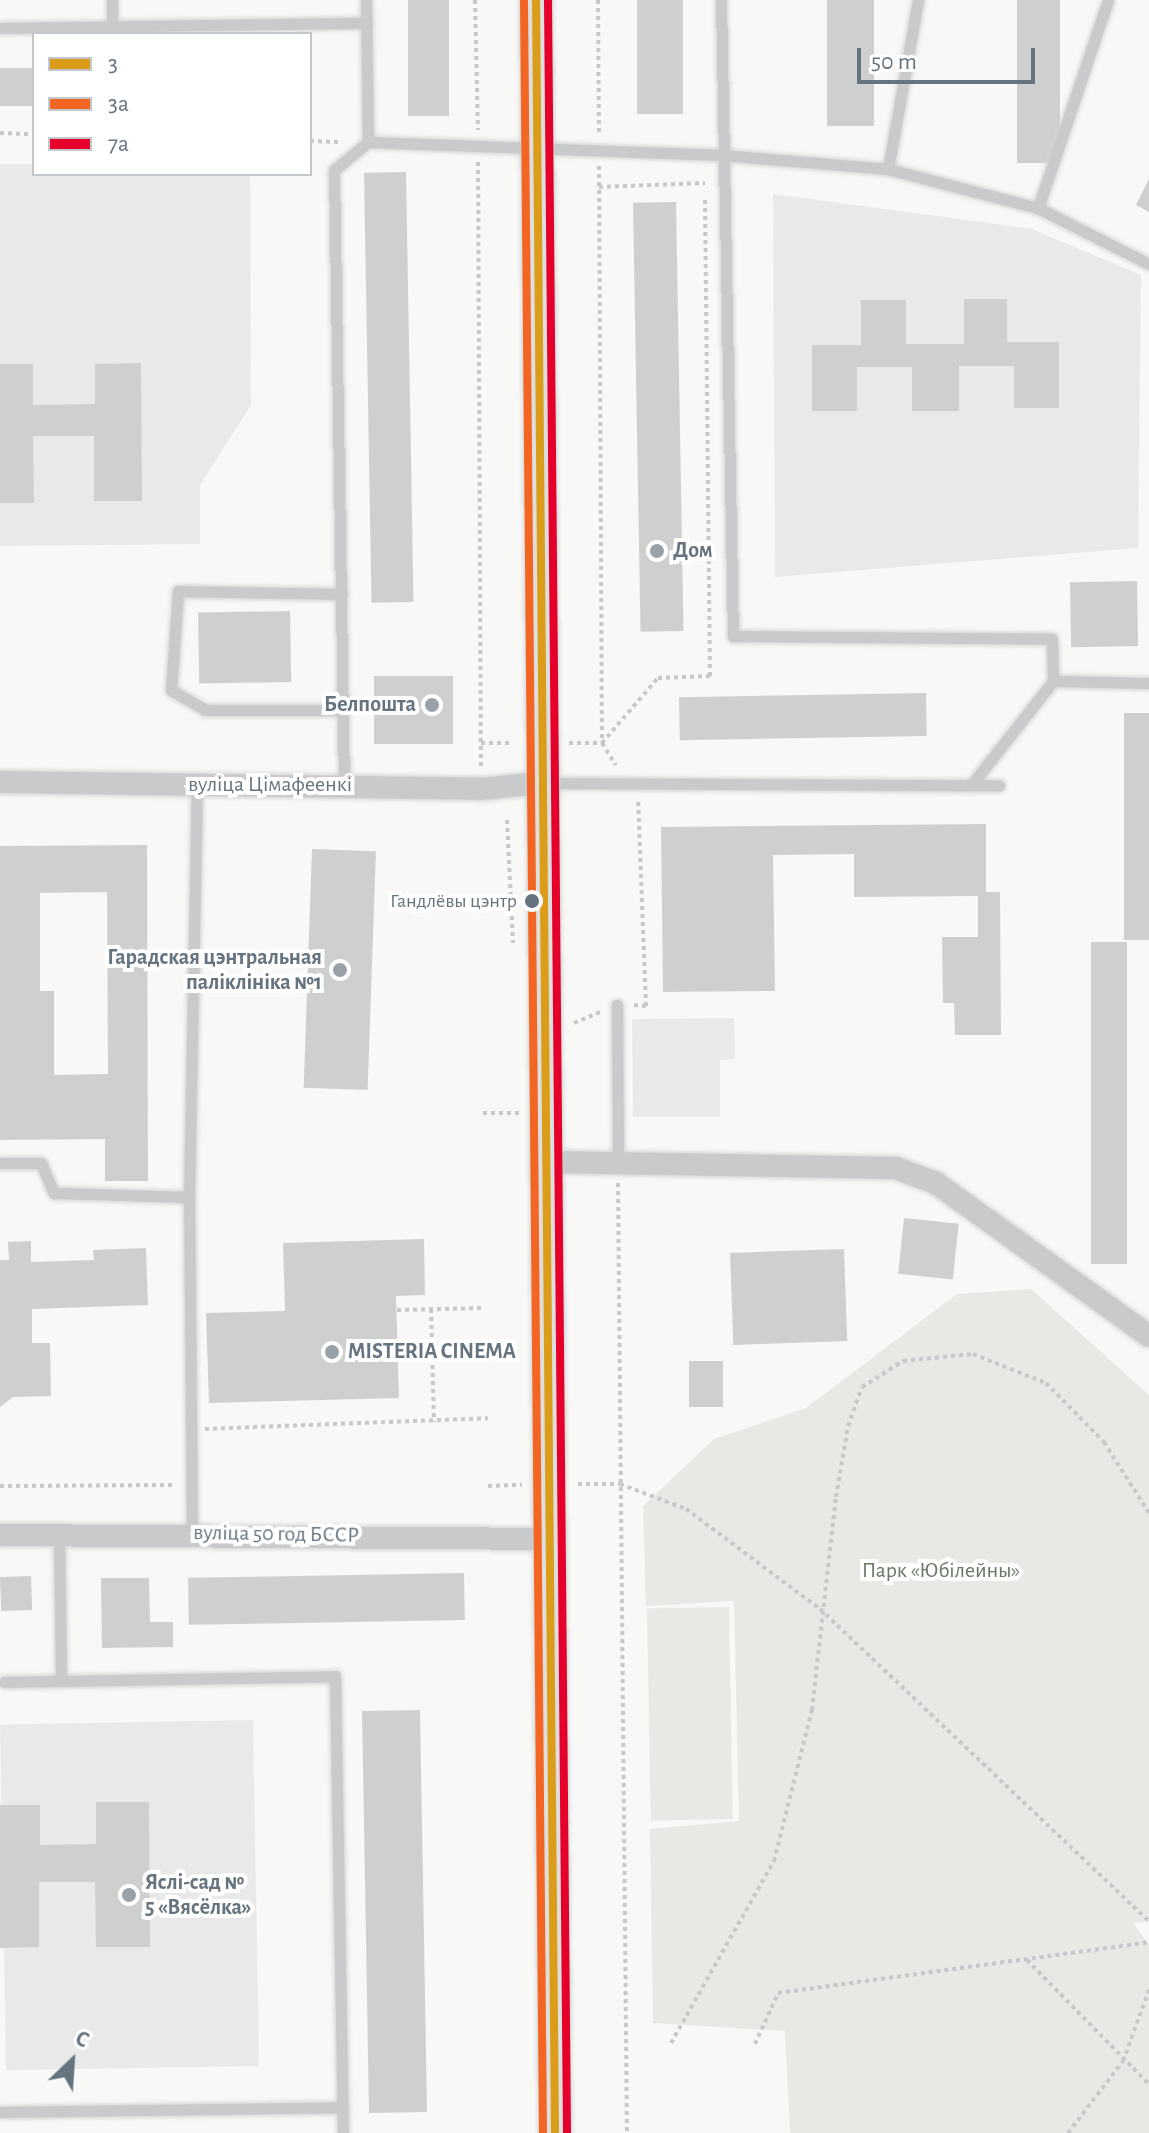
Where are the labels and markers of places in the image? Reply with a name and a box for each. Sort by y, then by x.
place label: Дом [673,538,713,564]
marker: Дом [648,542,666,560]
place label: Белпошта [324,692,416,718]
marker: Белпошта [423,696,441,714]
place label: Гандлёвы цэнтр [390,889,517,913]
marker: Гандлёвы цэнтр [524,893,540,909]
place label: Гарадская цэнтральная паліклініка №1 [107,944,322,996]
marker: Гарадская цэнтральная паліклініка №1 [329,959,351,981]
place label: MISTERIA CINEMA [348,1339,516,1365]
marker: MISTERIA CINEMA [323,1343,341,1361]
place label: Яслі-сад № 5 «Вясёлка» [145,1869,251,1920]
marker: Яслі-сад № 5 «Вясёлка» [120,1886,138,1904]

